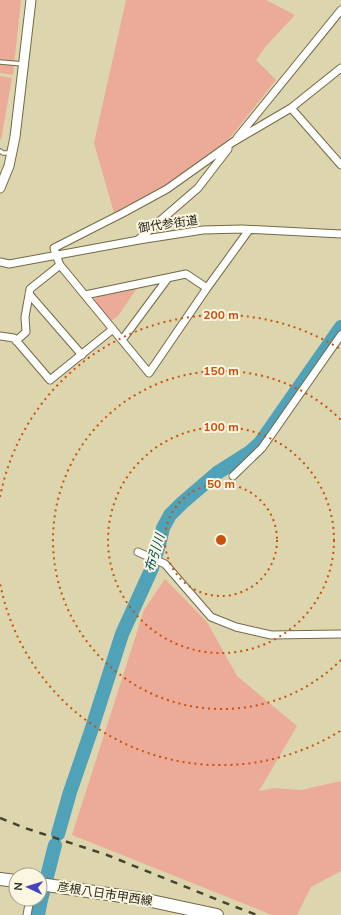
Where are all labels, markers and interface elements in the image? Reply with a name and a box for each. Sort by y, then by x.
street label: 御代参街道 [137,212,199,236]
text: 200 m [203,307,239,323]
text: 150 m [203,363,239,379]
text: 100 m [203,419,239,435]
text: 50 m [207,476,235,492]
water label: 布引川 [141,530,170,574]
centre of rings [214,533,228,547]
north arrow [8,867,48,907]
street label: 彦根八日市甲西線 [56,879,154,909]
text: N [11,882,26,891]

